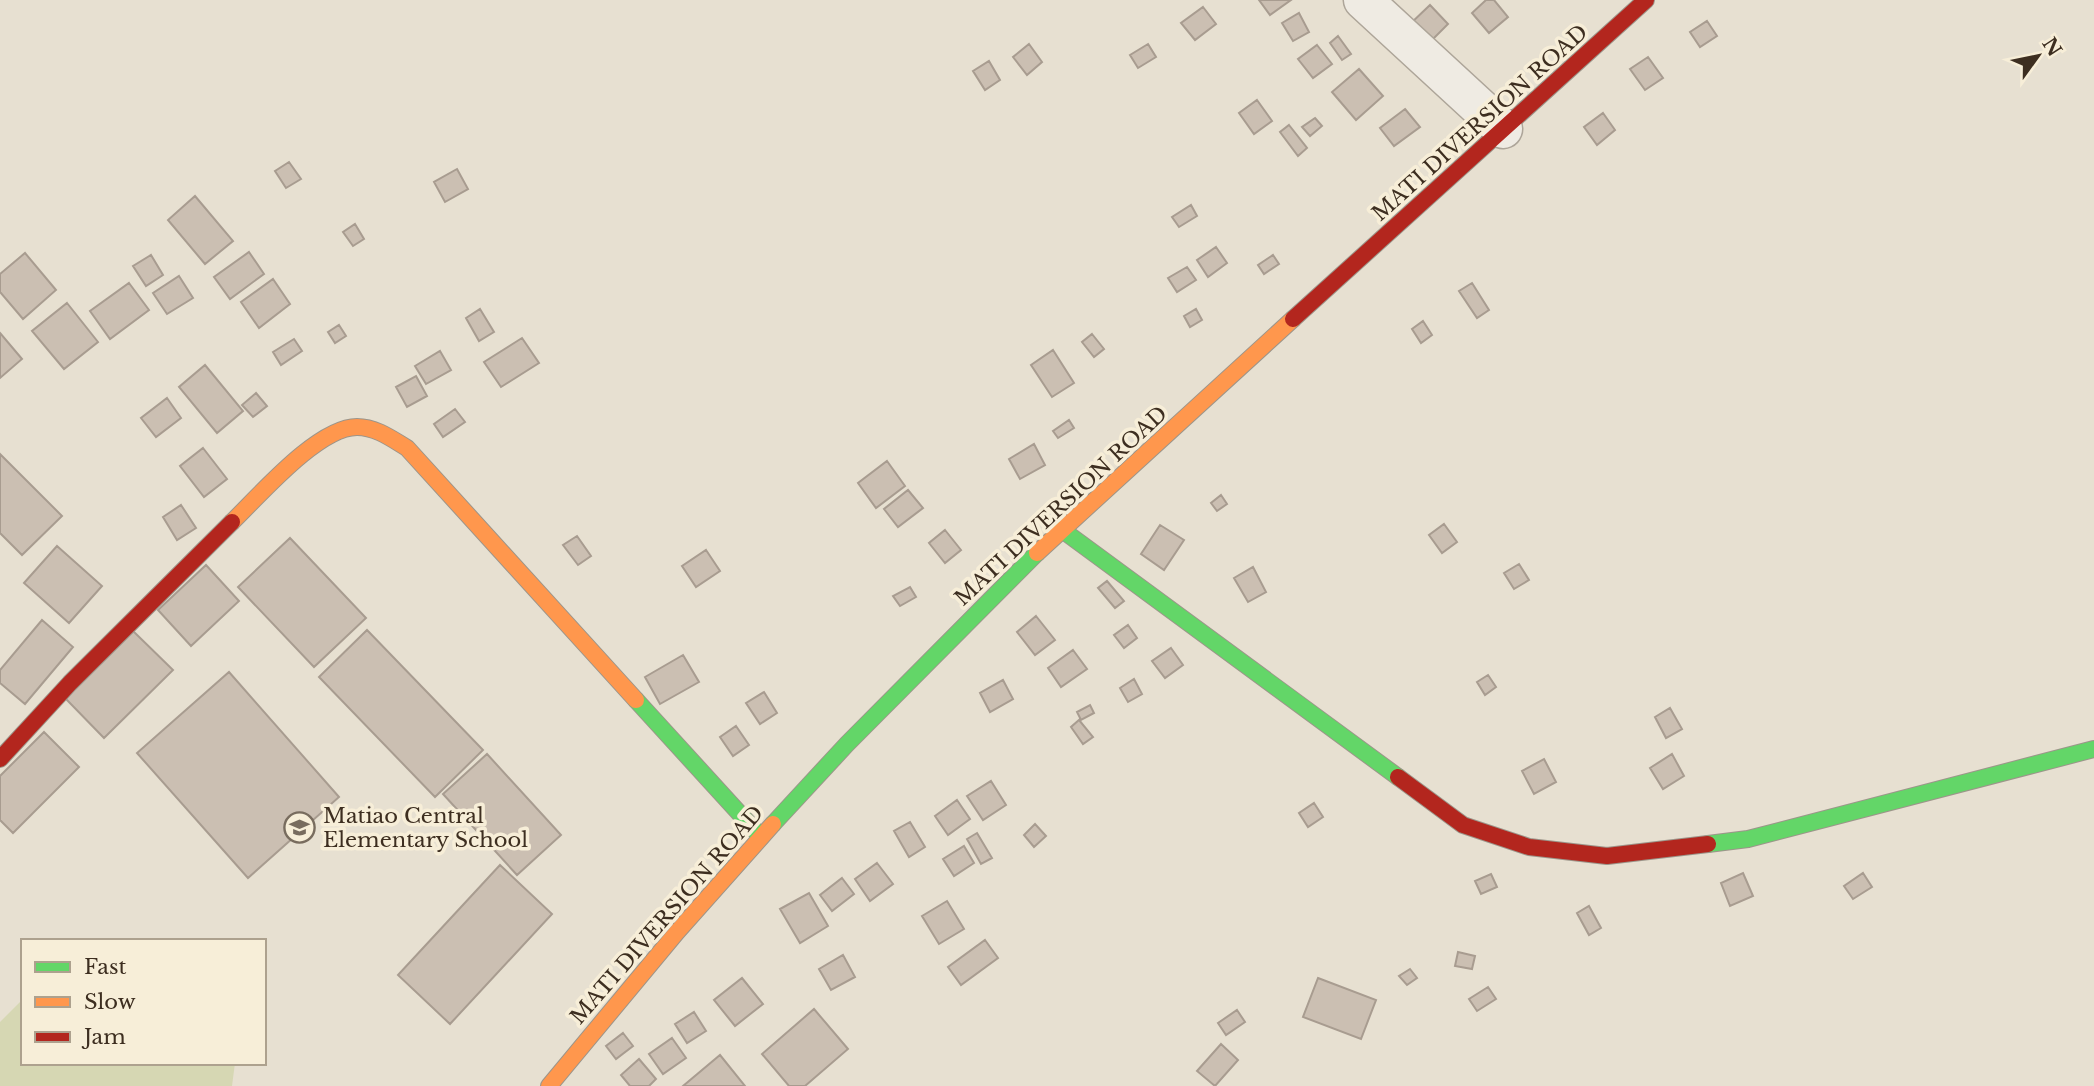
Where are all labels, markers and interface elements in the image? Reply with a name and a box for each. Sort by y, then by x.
street label: MATI DIVERSION ROAD [1367,19,1593,227]
north arrow [2003,21,2073,91]
text: N [2037,33,2066,61]
street label: MATI DIVERSION ROAD [949,401,1173,611]
street label: MATI DIVERSION ROAD [565,800,769,1030]
place label: Matiao Central Elementary School [323,803,528,853]
school or university icon: Matiao Central Elementary School [283,811,317,845]
legend [21,939,266,1065]
text: Fast [84,954,126,980]
text: Slow [84,989,136,1015]
text: Jam [81,1024,126,1050]

